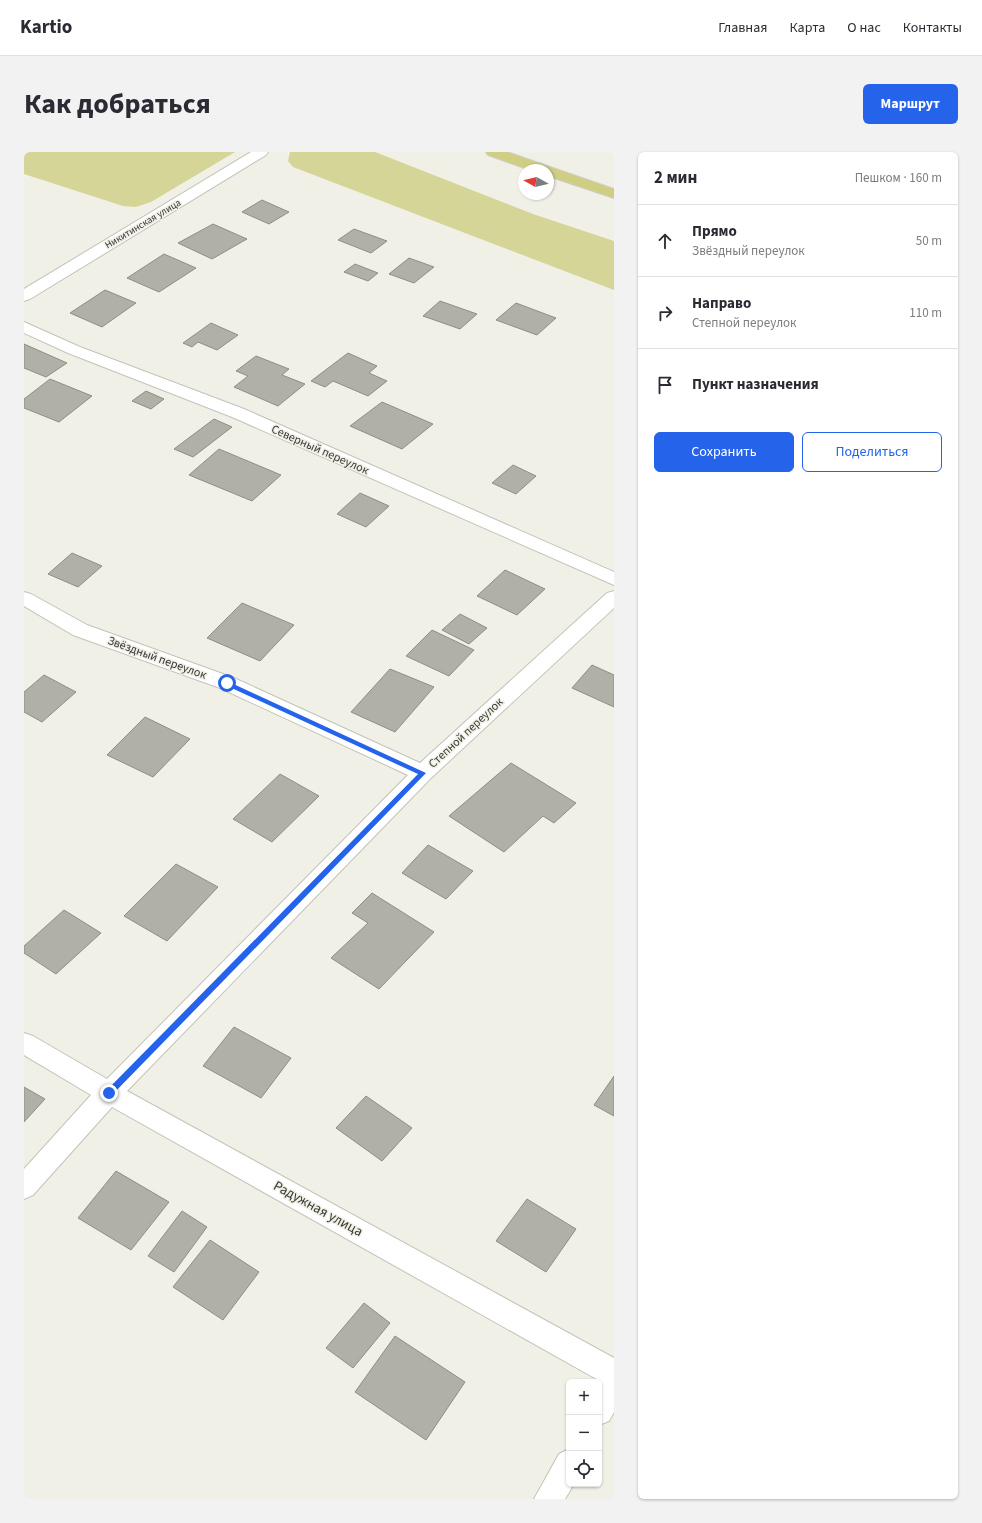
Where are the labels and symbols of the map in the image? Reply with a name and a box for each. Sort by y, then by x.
north arrow [518,164,554,200]
street label: Никитинская улица [102,196,184,252]
street label: Северный переулок [269,421,372,479]
street label: Звёздный переулок [105,632,209,684]
route start [218,674,236,692]
street label: Степной переулок [425,694,507,772]
route end [100,1084,118,1102]
street label: Радужная улица [270,1176,366,1242]

